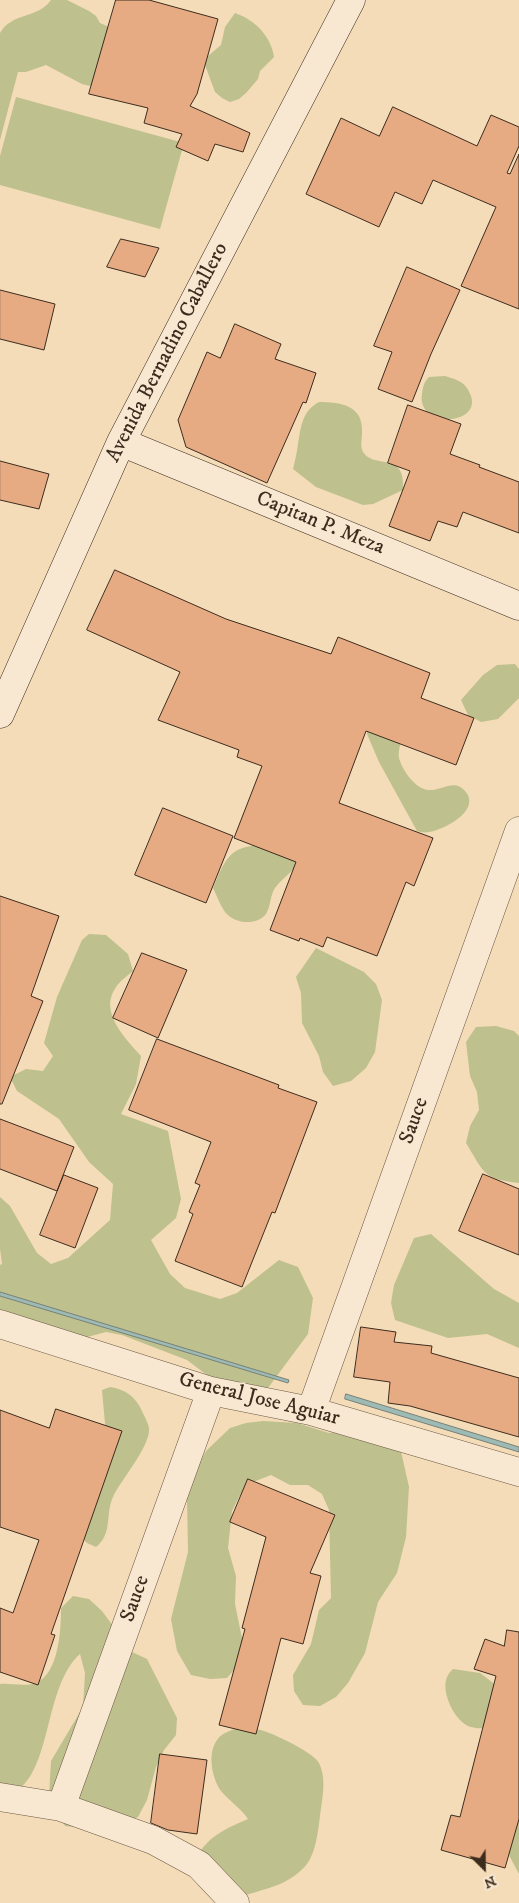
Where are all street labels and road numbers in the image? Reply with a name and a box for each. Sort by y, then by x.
street label: Avenida Bernadino Caballero [102,239,234,467]
street label: Capitan P. Meza [252,487,388,561]
street label: Sauce [395,1094,435,1148]
street label: General Jose Aguiar [176,1368,342,1432]
street label: Sauce [116,1572,156,1626]

